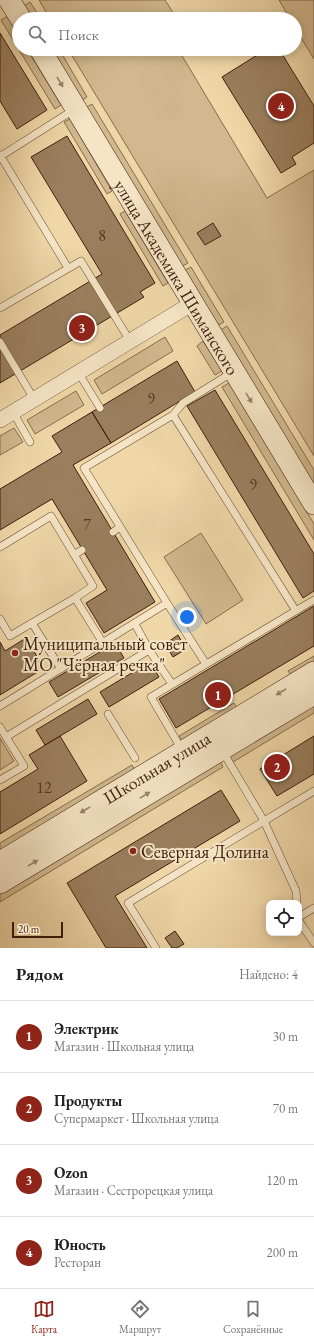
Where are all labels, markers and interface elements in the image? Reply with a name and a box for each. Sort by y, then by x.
search box [12,12,302,56]
icon: search [26,23,48,45]
text: Поиск [58,25,99,44]
one-way arrow [56,76,63,88]
pin: 4 [268,91,294,121]
street label: улица Академика Шиманского [110,175,245,379]
house number: 8 [98,225,106,246]
pin: 3 [69,313,95,343]
house number: 9 [147,388,155,409]
one-way arrow [246,392,253,404]
house number: 9 [249,474,257,495]
house number: 7 [83,514,91,535]
your location [177,607,197,627]
place label: Муниципальный совет МО "Чёрная речка" [23,632,188,676]
marker: Муниципальный совет МО "Чёрная речка" [10,648,20,658]
pin: 1 [205,680,231,710]
one-way arrow [275,689,287,696]
street label: Школьная улица [99,726,215,809]
pin: 2 [264,752,290,782]
house number: 12 [36,777,52,798]
one-way arrow [139,792,151,799]
one-way arrow [80,806,90,814]
place label: Северная Долина [141,840,270,863]
marker: Северная Долина [128,846,138,856]
one-way arrow [27,859,39,866]
map controls [266,900,302,936]
button: locate [266,900,302,936]
scale bar [12,920,63,939]
text: 20 m [18,922,39,936]
text: Рядом [16,963,64,985]
text: Найдено: 4 [239,966,298,983]
text: Электрик [54,1019,119,1038]
text: 1 [26,1028,32,1045]
text: 30 m [273,1028,298,1045]
text: Магазин · Школьная улица [54,1038,194,1055]
text: Продукты [54,1091,122,1110]
text: 2 [26,1100,32,1117]
text: 70 m [273,1100,298,1117]
text: Супермаркет · Школьная улица [54,1110,219,1127]
text: Ozon [54,1163,88,1182]
text: 3 [26,1172,32,1189]
text: 120 m [267,1172,298,1189]
text: Магазин · Сестрорецкая улица [54,1182,213,1199]
text: Юность [54,1235,106,1254]
text: 4 [26,1244,32,1261]
text: 200 m [267,1244,298,1261]
text: Ресторан [54,1254,101,1271]
tab: Карта [31,1298,57,1336]
tab: Маршрут [119,1298,161,1336]
tab: Сохранённые [223,1298,283,1336]

